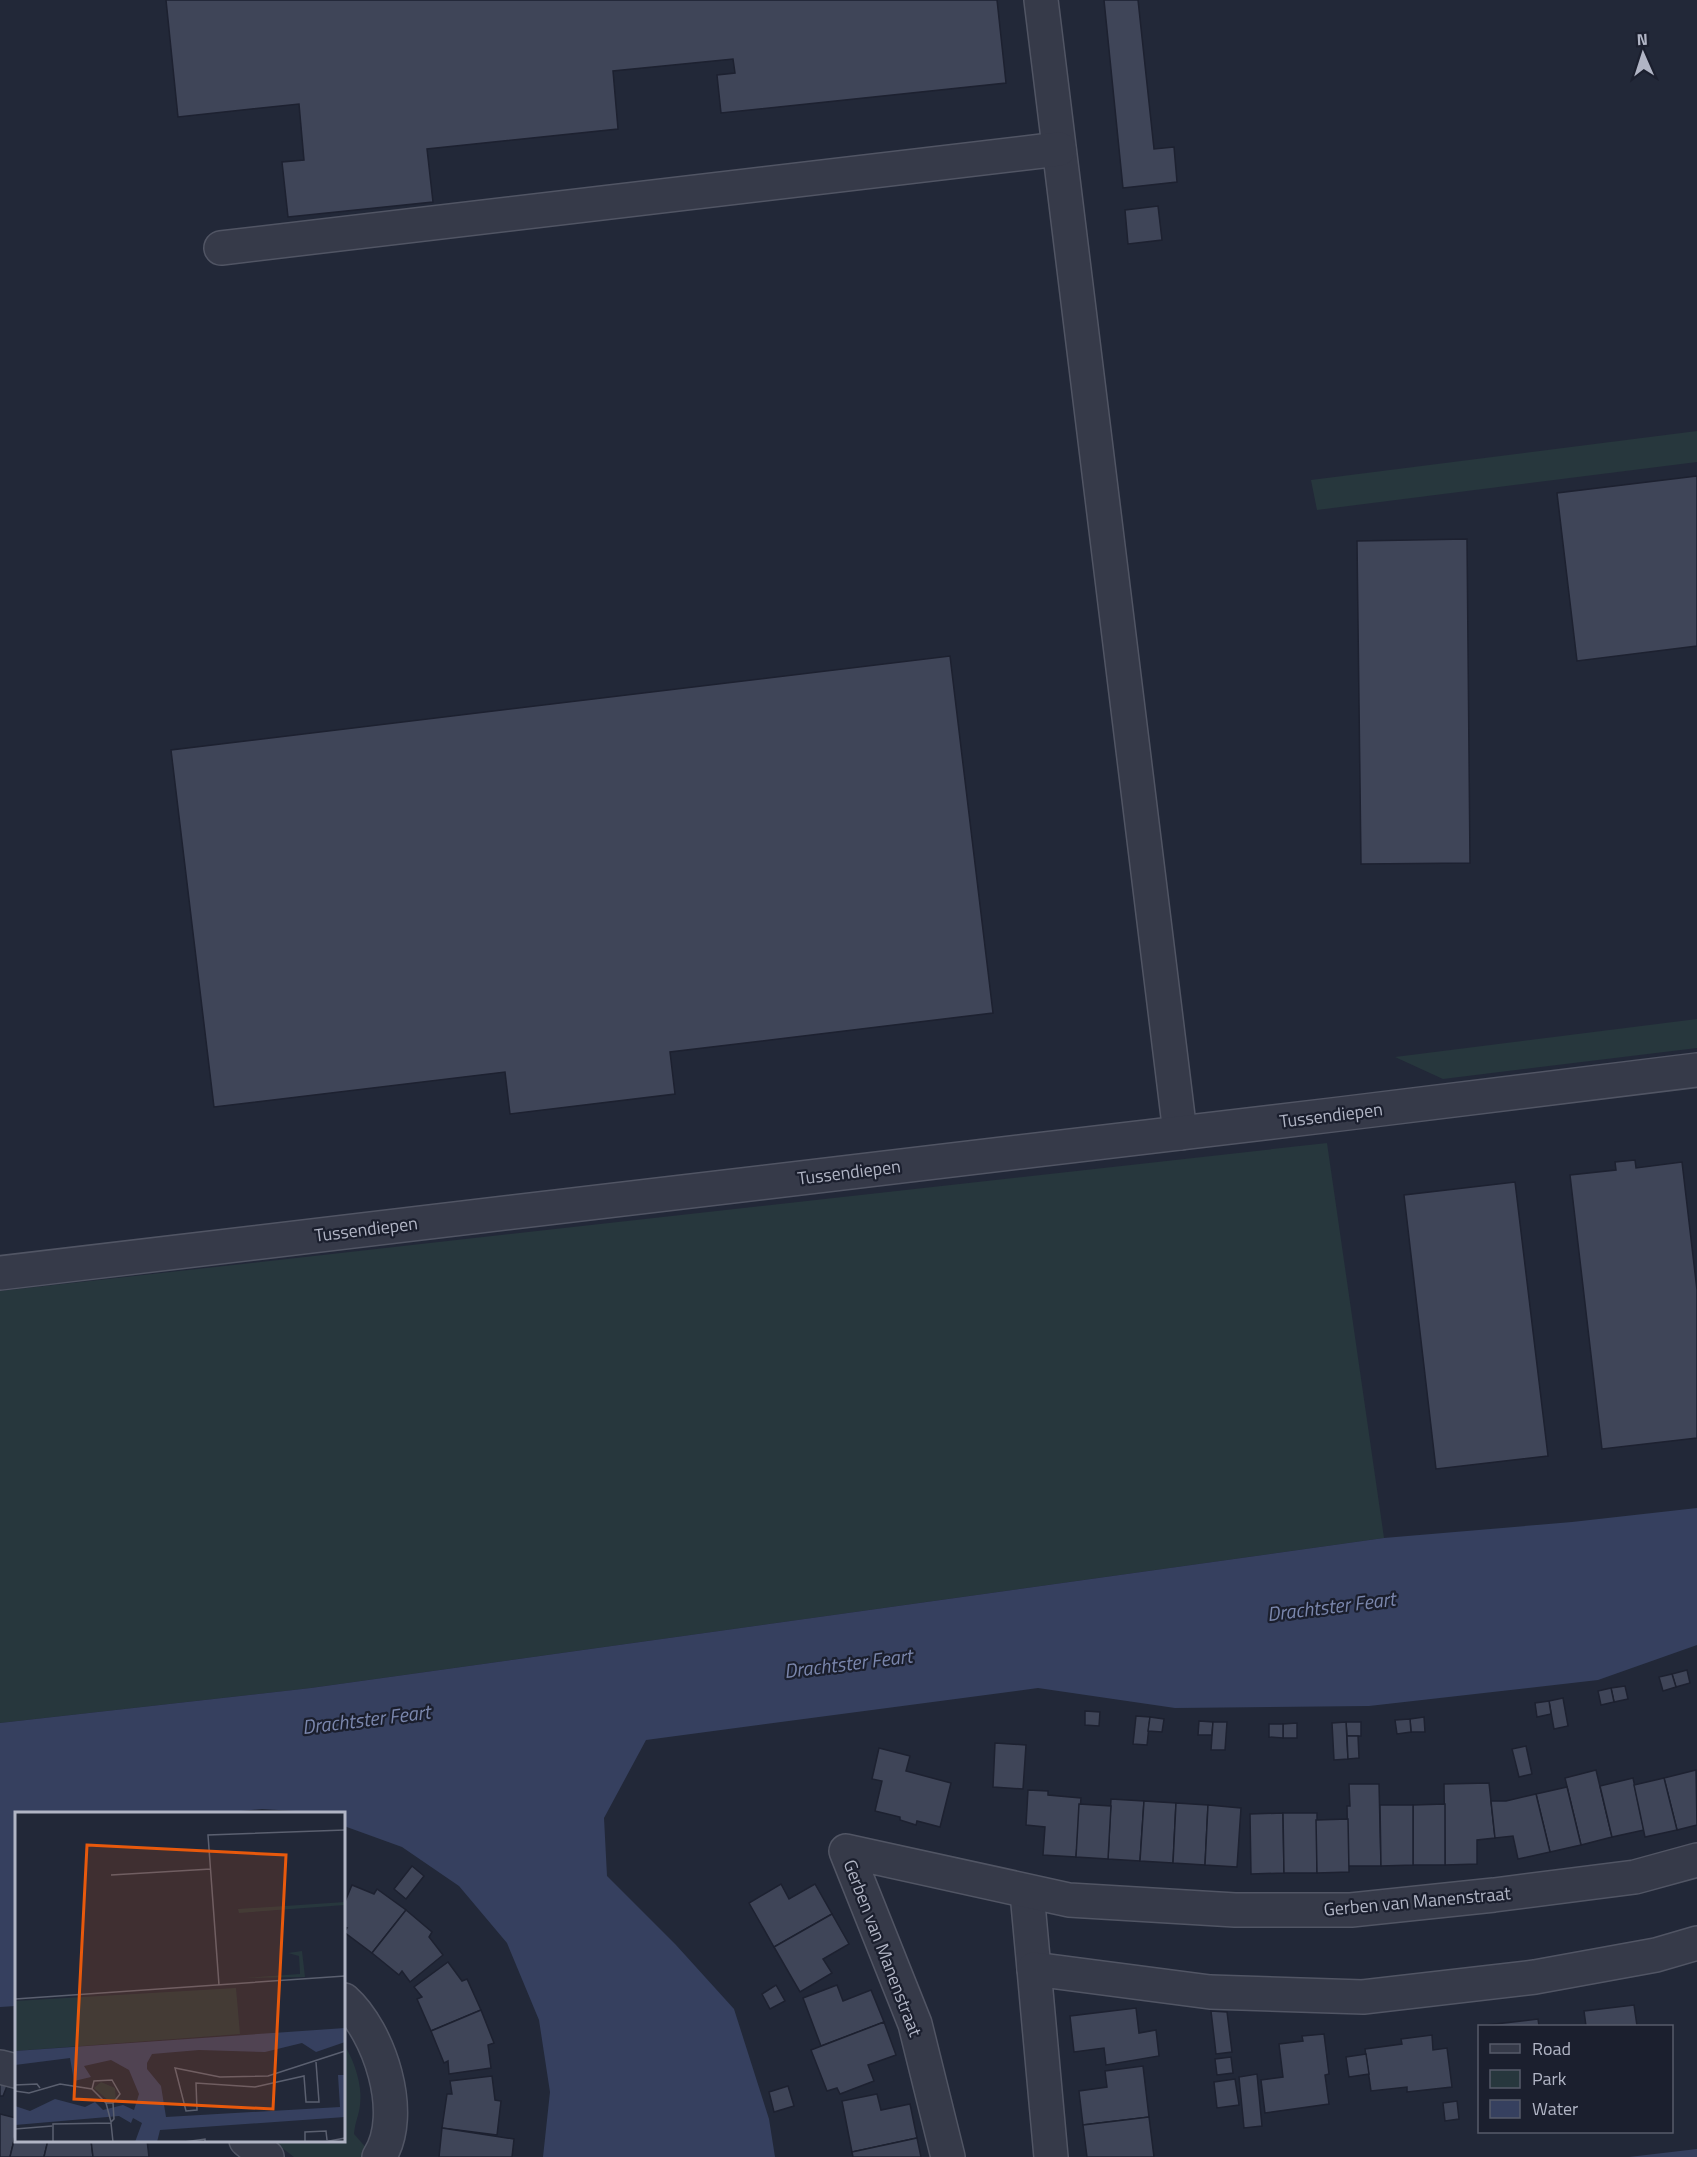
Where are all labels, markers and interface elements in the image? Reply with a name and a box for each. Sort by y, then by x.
north arrow [1613,24,1673,84]
text: N [1636,27,1648,51]
street label: Tussendiepen [1278,1095,1384,1135]
street label: Tussendiepen [796,1152,902,1192]
street label: Tussendiepen [313,1209,419,1249]
water label: Drachtster Feart [1265,1582,1399,1629]
water label: Drachtster Feart [782,1639,916,1686]
water label: Drachtster Feart [300,1695,434,1742]
inset map [15,1812,345,2142]
street label: Gerben van Manenstraat [837,1856,929,2041]
street label: Gerben van Manenstraat [1322,1879,1512,1923]
legend [1478,2025,1673,2133]
text: Road [1532,2035,1571,2062]
text: Park [1532,2065,1567,2092]
text: Water [1532,2095,1578,2122]

